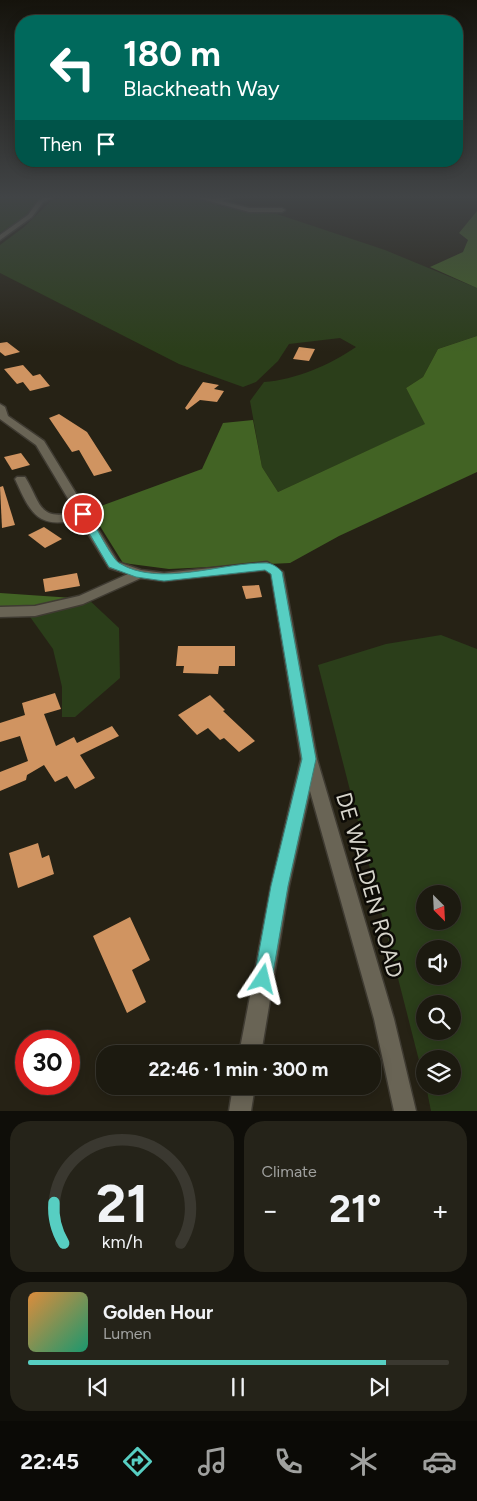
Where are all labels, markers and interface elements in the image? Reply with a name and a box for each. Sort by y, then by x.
text: 180 m [123,33,221,75]
icon: left [40,35,105,100]
text: Blackheath Way [123,75,279,102]
icon: arrive [92,130,120,158]
text: Then [40,133,82,156]
pin [62,493,104,535]
icon: arrive [69,500,97,528]
street label: DE WALDEN ROAD [330,789,409,981]
north arrow [416,885,461,930]
map controls [416,885,461,1095]
button: sound [416,940,461,985]
position arrow [236,952,288,1004]
button: search [416,995,461,1040]
speed limit sign: 30 [15,1030,80,1095]
button: layers [416,1050,461,1095]
text: 22:46 · 1 min · 300 m [149,1058,328,1081]
text: Climate [262,1162,317,1181]
text: 21 [96,1173,148,1235]
text: 21° [329,1186,381,1232]
text: − [262,1193,279,1227]
text: + [432,1193,449,1227]
text: km/h [101,1231,142,1252]
text: Golden Hour [103,1301,213,1324]
text: Lumen [103,1324,152,1343]
icon: previous [84,1373,112,1401]
icon: pause [224,1373,252,1401]
icon: next [365,1373,393,1401]
icon: directions [120,1444,155,1479]
icon: music [195,1444,230,1479]
icon: phone [271,1444,306,1479]
icon: climate [346,1444,381,1479]
icon: car [422,1444,457,1479]
text: 22:45 [20,1448,79,1475]

